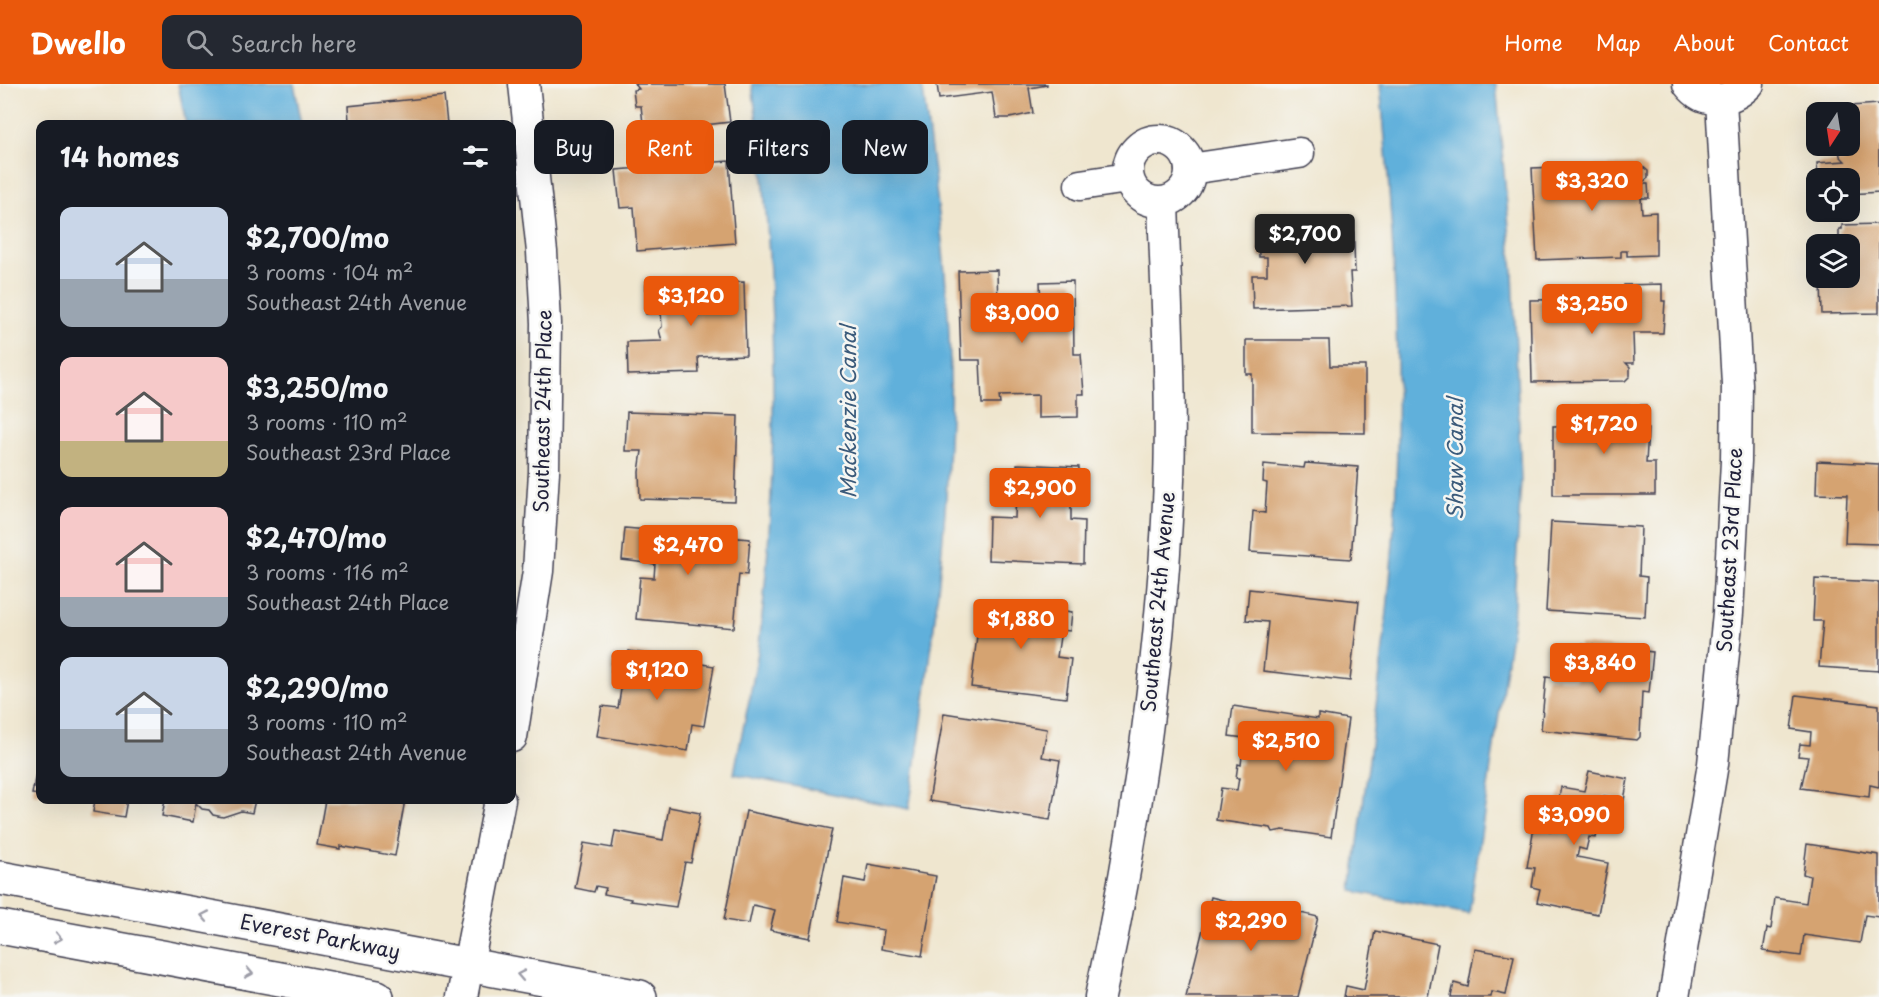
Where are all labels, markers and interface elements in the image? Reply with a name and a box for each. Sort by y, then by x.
search box [162,15,582,69]
text: Dwello [30,21,126,64]
icon: search [183,26,216,59]
text: Search here [231,26,357,59]
text: Home [1504,26,1563,58]
text: Map [1596,26,1641,58]
text: About [1674,26,1735,58]
text: Contact [1768,26,1849,58]
north arrow [1806,102,1860,156]
map controls [1806,102,1860,288]
chip: Buy [534,120,614,174]
chip: Rent [626,120,714,174]
chip: Filters [726,120,830,174]
chip: New [842,120,928,174]
text: 14 homes [60,137,179,176]
icon: filters [459,140,492,173]
pin: $3,320 [1543,161,1641,212]
text: $3,320 [1556,165,1628,195]
button: locate [1806,168,1860,222]
pin: $2,700 [1256,214,1354,265]
text: $2,700/mo [246,218,389,257]
text: $2,700 [1269,218,1341,248]
icon: home [108,231,180,303]
button: layers [1806,234,1860,288]
text: 3 rooms · 104 m² [246,257,413,287]
pin: $3,120 [642,276,740,327]
text: $3,120 [658,280,724,310]
pin: $3,250 [1543,284,1641,335]
text: Southeast 24th Avenue [246,287,467,317]
text: $3,250 [1556,288,1628,318]
pin: $3,000 [973,293,1071,344]
text: $3,000 [985,297,1059,327]
street label: Southeast 24th Place [525,309,559,513]
water label: Mackenzie Canal [831,322,863,498]
text: $3,250/mo [246,368,388,407]
icon: home [108,381,180,453]
water label: Shaw Canal [1438,395,1470,520]
pin: $1,720 [1555,404,1653,455]
text: 3 rooms · 110 m² [246,407,408,437]
text: $1,720 [1570,408,1638,438]
text: Southeast 23rd Place [246,437,451,467]
street label: Southeast 23rd Place [1709,447,1749,653]
pin: $2,900 [991,468,1089,519]
text: $2,900 [1004,472,1076,502]
street label: Southeast 24th Avenue [1132,490,1182,713]
text: $2,470/mo [246,518,387,557]
pin: $2,470 [639,525,737,576]
text: $2,470 [653,529,723,559]
icon: home [108,531,180,603]
text: 3 rooms · 116 m² [246,557,409,587]
text: Southeast 24th Place [246,587,449,617]
pin: $1,880 [972,599,1070,650]
text: $1,880 [987,603,1055,633]
pin: $3,840 [1551,643,1649,694]
text: $3,840 [1564,647,1636,677]
pin: $1,120 [608,650,706,701]
text: $1,120 [625,654,689,684]
text: $2,290/mo [246,668,389,707]
icon: home [108,681,180,753]
text: 3 rooms · 110 m² [246,707,408,737]
pin: $2,510 [1237,721,1335,772]
text: $2,510 [1252,725,1320,755]
text: Southeast 24th Avenue [246,737,467,767]
pin: $3,090 [1525,795,1623,846]
text: $3,090 [1538,799,1610,829]
pin: $2,290 [1202,901,1300,952]
text: $2,290 [1215,905,1287,935]
street label: Everest Parkway [238,906,403,966]
one-way arrow [200,910,210,923]
one-way arrow [52,931,62,944]
one-way arrow [244,966,254,979]
one-way arrow [516,969,526,982]

